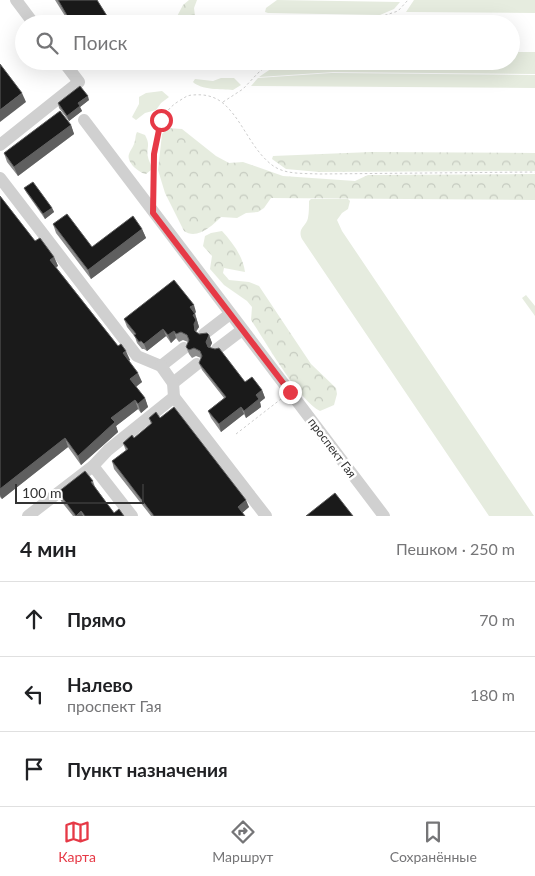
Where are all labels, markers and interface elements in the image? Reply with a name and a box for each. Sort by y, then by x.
search box [15,15,520,70]
icon: search [33,29,61,57]
text: Поиск [73,31,127,54]
route start [150,109,173,132]
route end [279,381,302,404]
street label: проспект Гая [305,415,360,481]
scale bar [15,481,144,504]
text: 100 m [22,484,61,501]
text: 4 мин [20,536,77,561]
text: Пешком · 250 m [396,539,515,558]
icon: ahead [20,605,48,633]
text: Прямо [67,608,126,631]
text: 70 m [479,610,515,629]
text: Налево [67,673,133,696]
icon: left [20,680,48,708]
text: 180 m [470,685,515,704]
text: проспект Гая [67,696,162,715]
icon: arrive [20,755,48,783]
text: Пункт назначения [67,758,228,781]
tab: Карта [58,818,96,865]
tab: Маршрут [212,818,273,865]
tab: Сохранённые [390,818,477,865]

